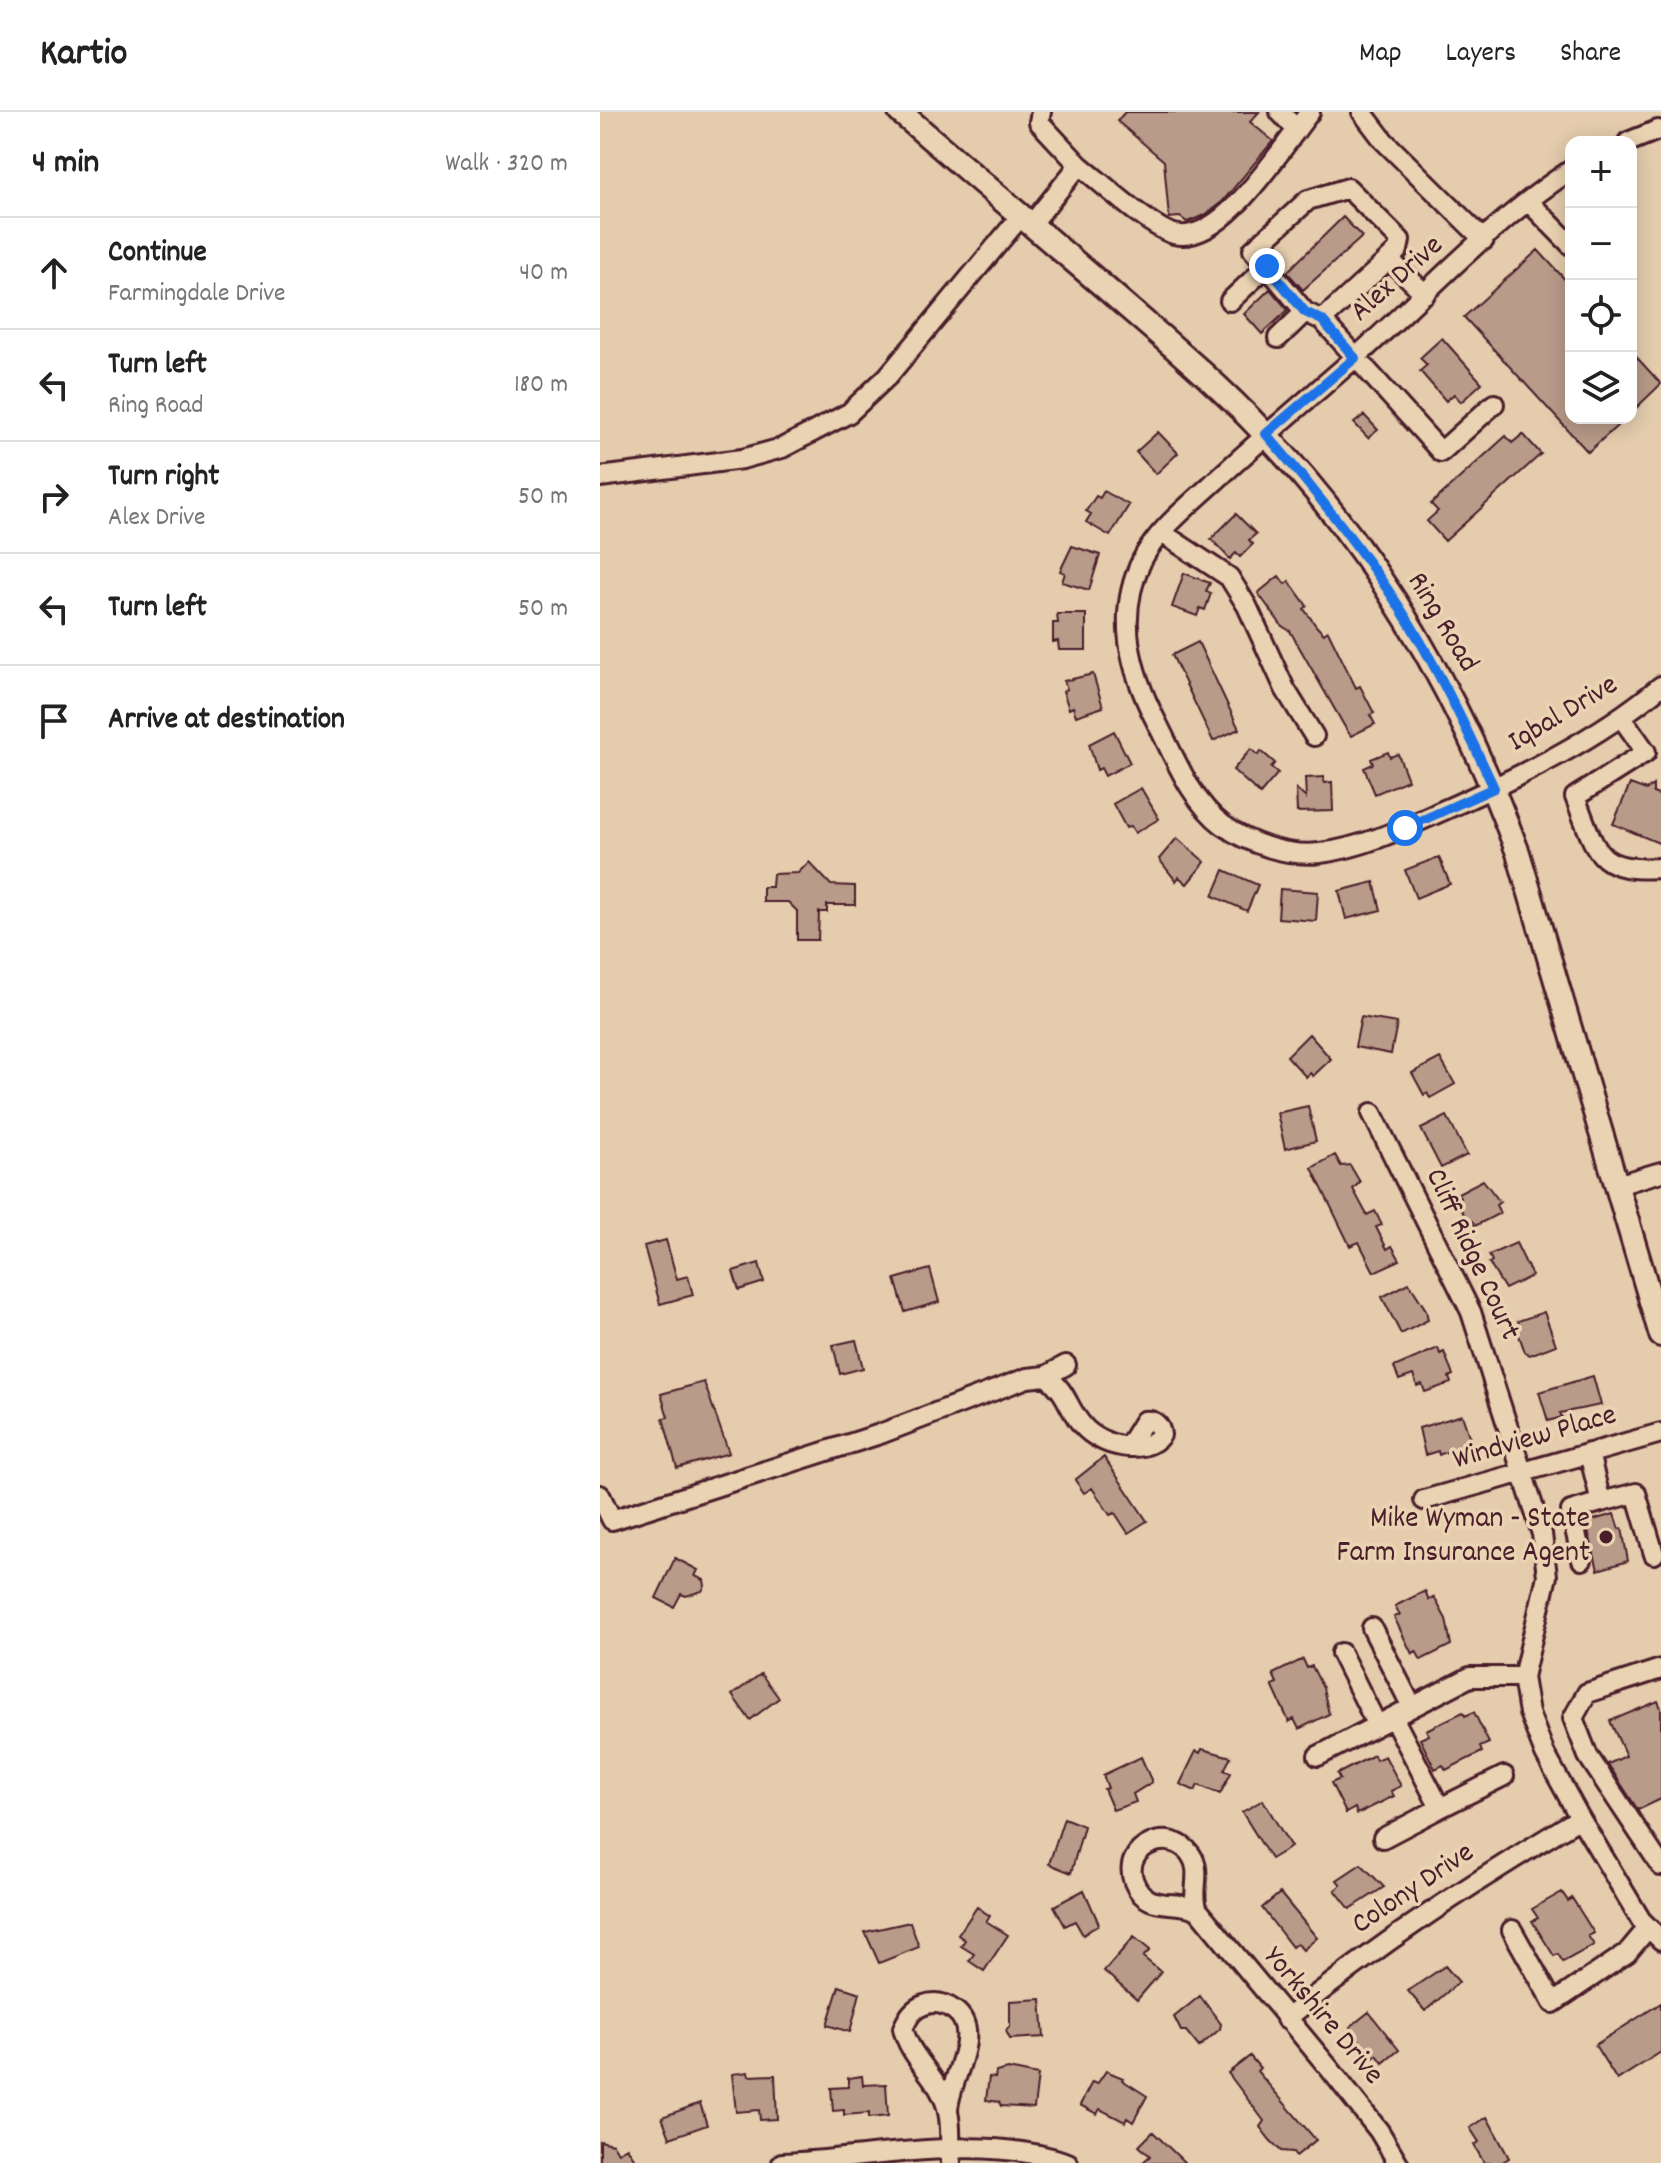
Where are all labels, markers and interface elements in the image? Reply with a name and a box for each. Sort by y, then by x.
text: Kartio [40,28,127,83]
text: Map [1359,35,1402,75]
text: Layers [1446,35,1516,75]
text: Share [1560,35,1621,75]
map controls [1565,136,1637,424]
button: + [1565,136,1637,208]
text: 4 min [32,140,99,189]
text: Walk · 320 m [445,146,568,183]
button: − [1565,208,1637,280]
street label: Alex Drive [1342,226,1454,334]
text: Continue [108,233,207,276]
route end [1249,248,1285,284]
icon: ahead [32,251,76,295]
text: 40 m [519,255,568,292]
text: Farmingdale Drive [108,276,286,313]
button: locate [1565,280,1637,352]
text: Turn left [108,345,207,388]
button: layers [1565,352,1637,424]
icon: left [32,363,76,407]
text: 180 m [514,367,568,404]
text: Ring Road [108,388,203,425]
text: Turn right [108,457,219,500]
icon: right [32,475,76,519]
text: 50 m [518,479,568,516]
text: Alex Drive [108,500,206,537]
street label: Ring Road [1394,565,1488,681]
icon: left [32,587,76,631]
text: Turn left [108,588,207,631]
text: 50 m [518,591,568,628]
street label: Iqbal Drive [1501,665,1627,765]
icon: arrive [32,699,76,743]
text: Arrive at destination [108,700,345,743]
route start [1387,810,1423,846]
street label: Cliff Ridge Court [1412,1162,1530,1348]
street label: Windview Place [1448,1395,1622,1483]
place label: Mike Wyman - State Farm Insurance Agent [1336,1499,1590,1576]
marker: Mike Wyman - State Farm Insurance Agent [1597,1528,1615,1546]
street label: Colony Drive [1344,1833,1484,1947]
street label: Yorkshire Drive [1251,1939,1393,2095]

